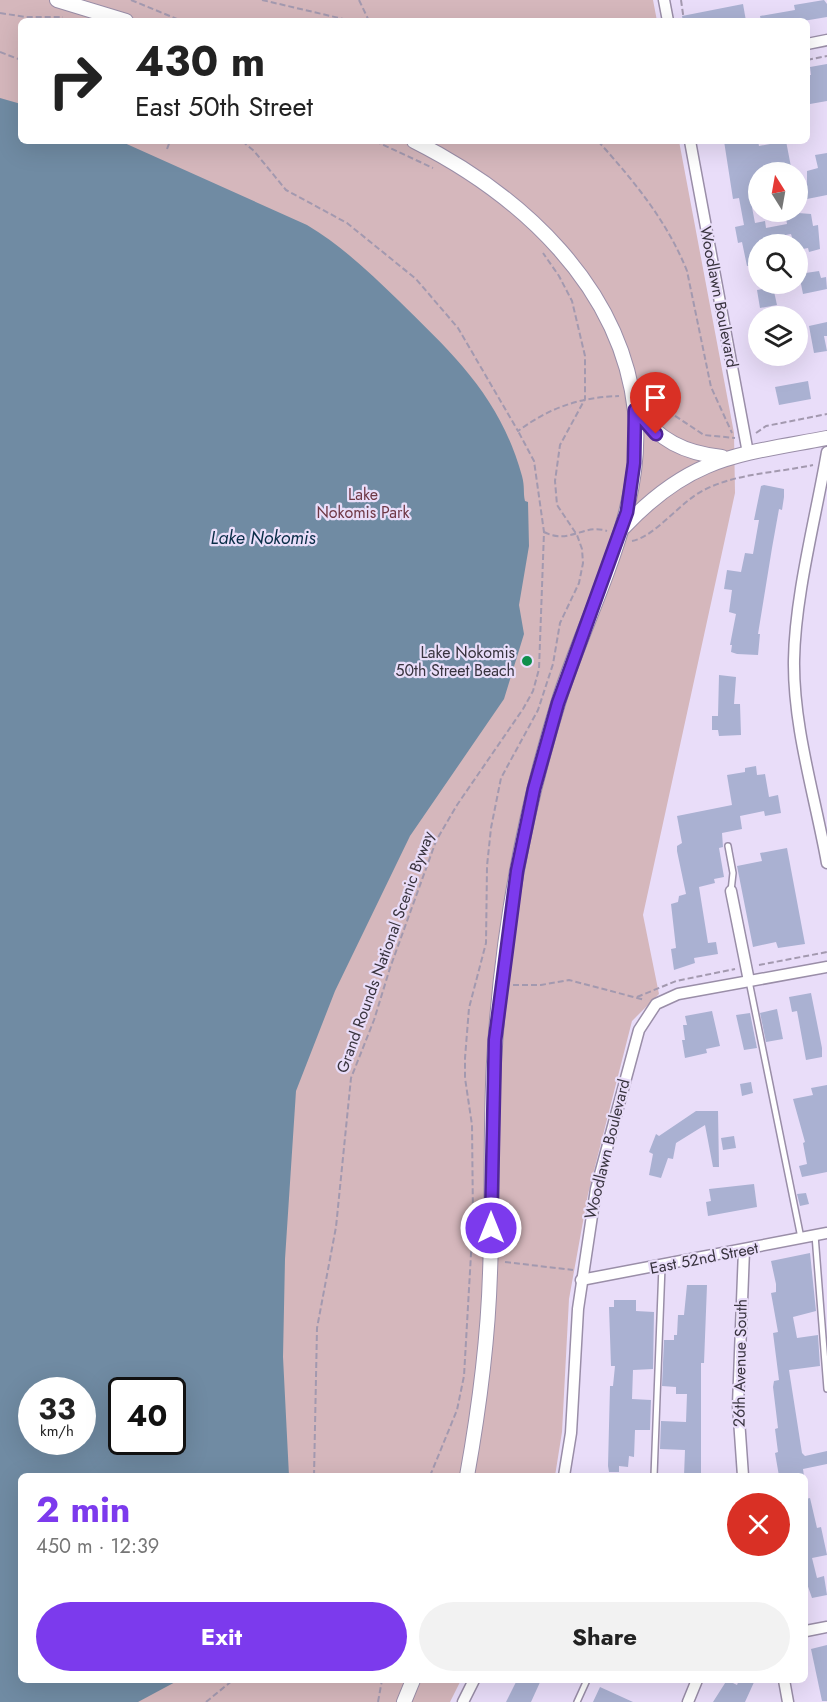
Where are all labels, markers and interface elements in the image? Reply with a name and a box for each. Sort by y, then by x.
text: 430 m [135,31,265,92]
icon: right [36,42,114,120]
text: East 50th Street [135,87,313,126]
north arrow [748,162,808,222]
map controls [748,162,808,366]
street label: Woodlawn Boulevard [694,224,744,370]
button: search [748,234,808,294]
button: layers [748,306,808,366]
pin [630,372,681,434]
icon: arrive [639,381,672,414]
park label: Lake Nokomis Park [316,483,410,524]
water label: Lake Nokomis [211,525,316,551]
place label: Lake Nokomis 50th Street Beach [395,641,515,682]
marker: Lake Nokomis 50th Street Beach [520,654,534,668]
street label: Grand Rounds National Scenic Byway [330,827,440,1076]
street label: Woodlawn Boulevard [578,1077,636,1221]
position arrow [459,1196,523,1260]
street label: East 52nd Street [648,1236,760,1280]
street label: 26th Avenue South [727,1299,753,1427]
speed limit sign: 40 [108,1377,186,1455]
text: 33 [38,1387,76,1430]
text: km/h [40,1420,74,1442]
text: 2 min [36,1483,131,1535]
button: close [727,1493,790,1556]
text: 450 m · 12:39 [36,1532,159,1561]
button: Exit [36,1602,407,1671]
button: Share [419,1602,790,1671]

